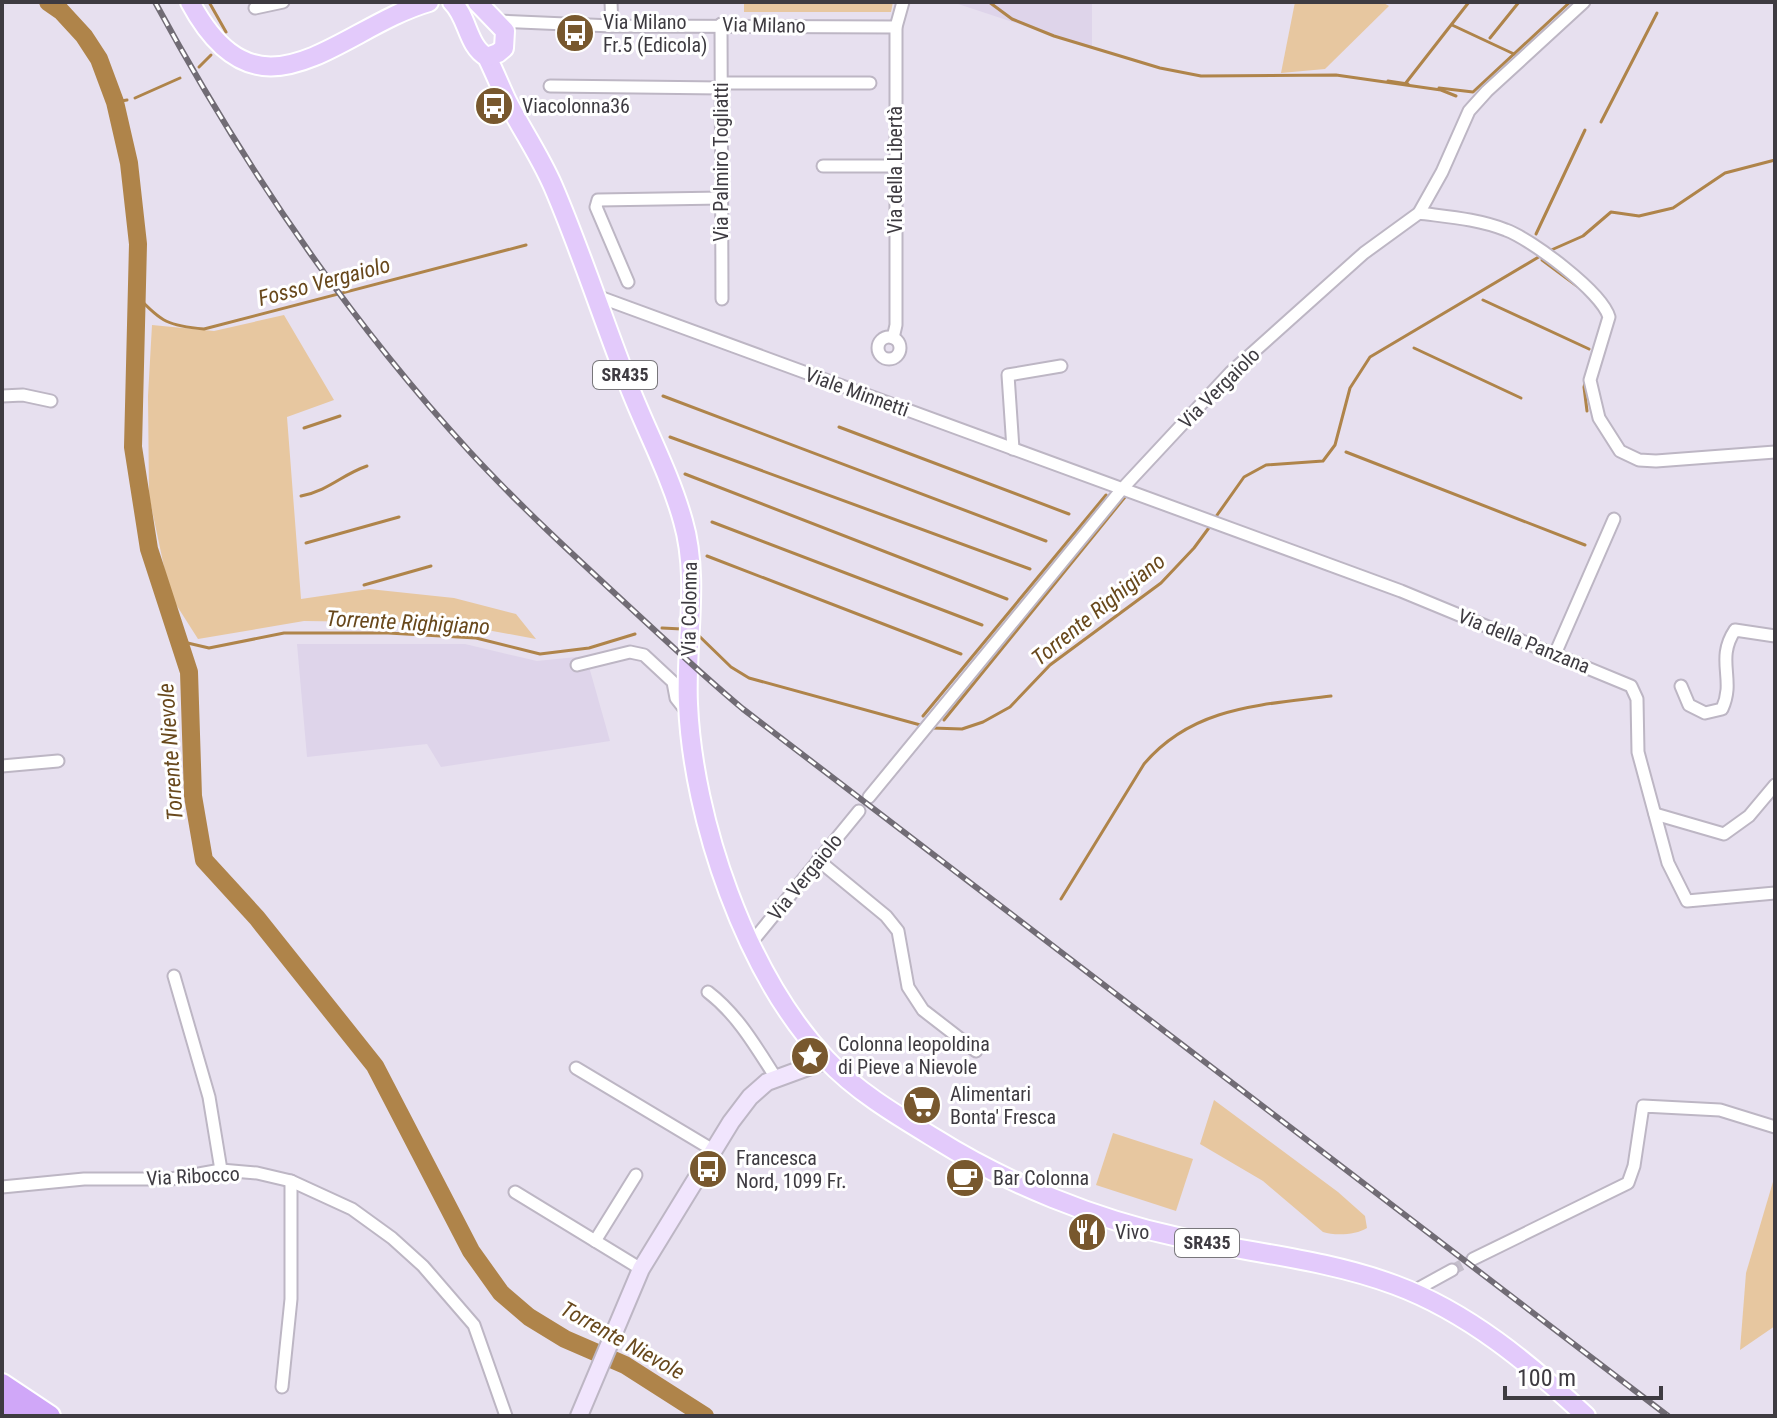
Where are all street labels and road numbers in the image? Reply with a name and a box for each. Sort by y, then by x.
street label: Via Milano [722,12,806,38]
street label: Via Palmiro Togliatti [709,82,733,242]
street label: Via della Libertà [883,106,907,234]
street label: Via Vergaiolo [1173,342,1265,434]
road number: SR435 [593,361,657,389]
street label: Viale Minnetti [802,362,912,422]
street label: Via Colonna [676,561,702,657]
street label: Via della Panzana [1454,604,1594,678]
street label: Via Vergaiolo [763,829,847,925]
street label: Via Ribocco [146,1162,240,1190]
road number: SR435 [1175,1229,1239,1257]

